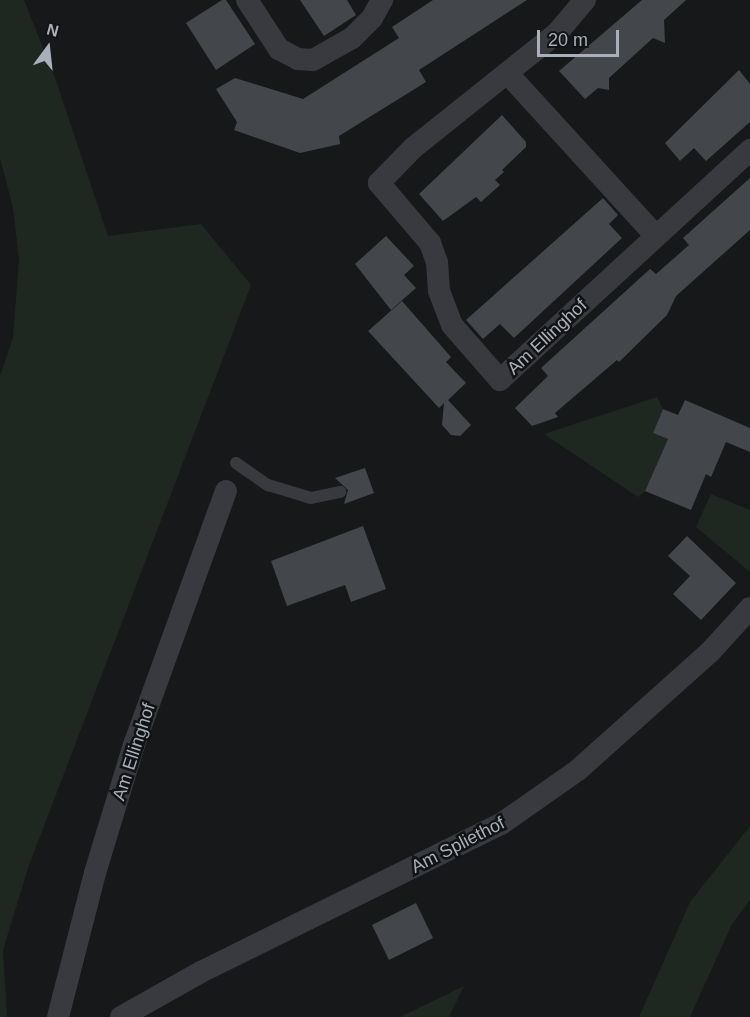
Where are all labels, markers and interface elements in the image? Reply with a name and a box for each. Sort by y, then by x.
north arrow [18,18,78,78]
scale bar [540,18,622,56]
text: N [45,20,61,40]
text: 20 m [548,30,588,50]
street label: Am Ellinghof [503,295,591,379]
street label: Am Ellinghof [108,701,160,803]
street label: Am Spliethof [408,812,508,878]

